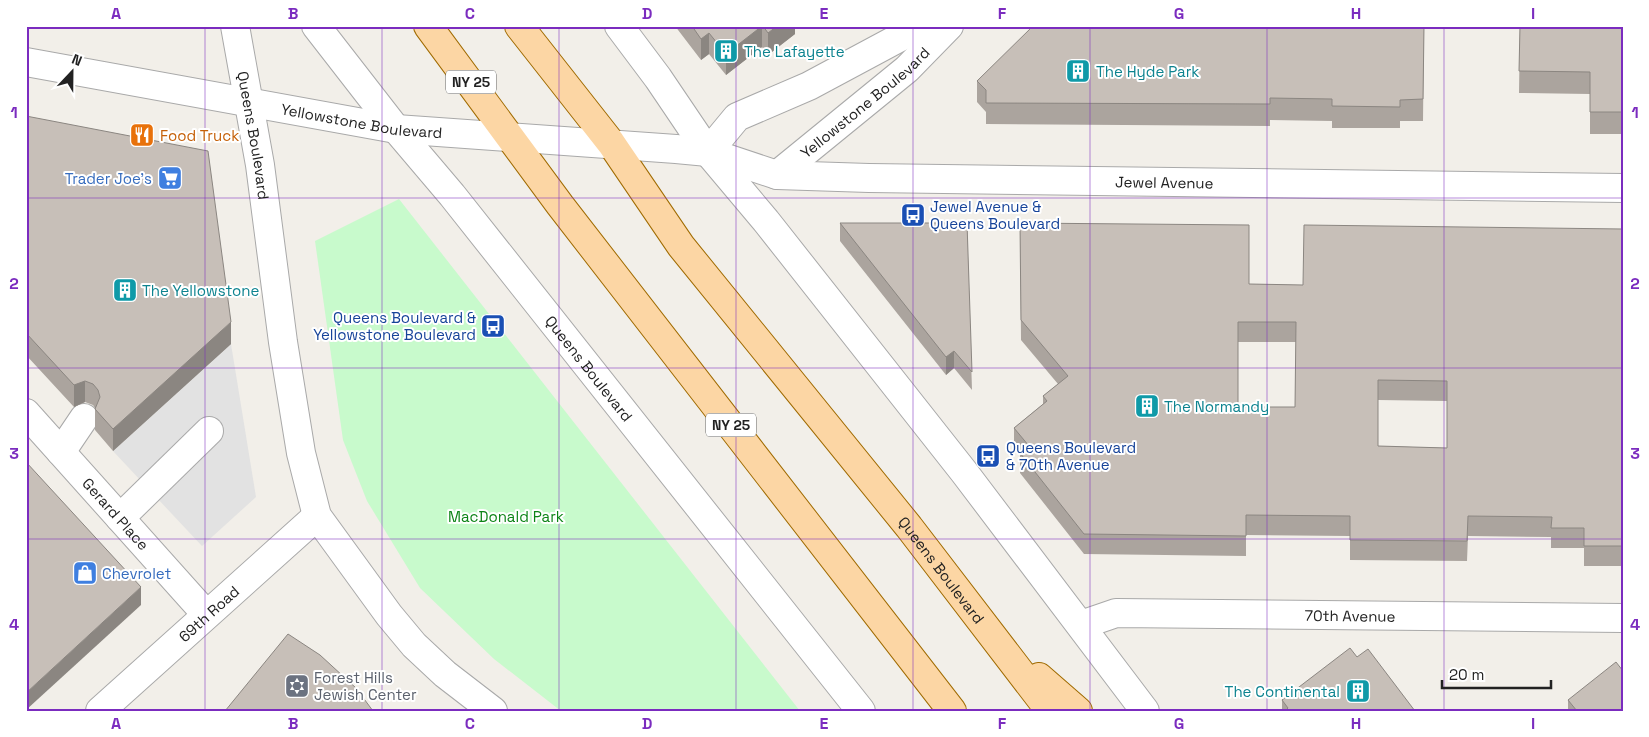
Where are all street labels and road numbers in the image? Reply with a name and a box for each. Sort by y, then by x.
street label: Yellowstone Boulevard [796,42,933,162]
street label: Queens Boulevard [234,69,274,201]
road number: NY 25 [446,70,496,94]
street label: Yellowstone Boulevard [280,99,443,142]
street label: Jewel Avenue [1115,172,1214,192]
street label: Queens Boulevard [541,311,637,425]
road number: NY 25 [706,414,756,436]
street label: Gerard Place [79,473,153,554]
street label: Queens Boulevard [894,512,989,627]
street label: 69th Road [174,581,243,646]
street label: 70th Avenue [1305,605,1396,625]

